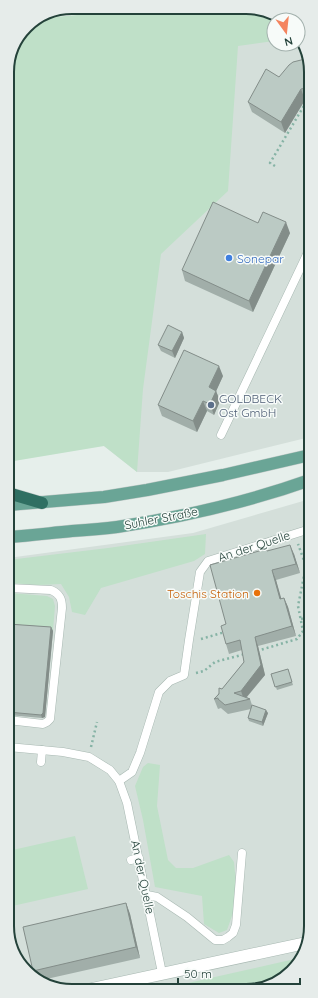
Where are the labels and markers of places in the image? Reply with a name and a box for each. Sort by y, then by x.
place label: Sonepar [237,251,284,266]
marker: Sonepar [224,253,234,263]
place label: GOLDBECK Ost GmbH [219,391,282,420]
marker: GOLDBECK Ost GmbH [206,400,216,410]
place label: Toschis Station [167,586,249,601]
marker: Toschis Station [252,588,262,598]

